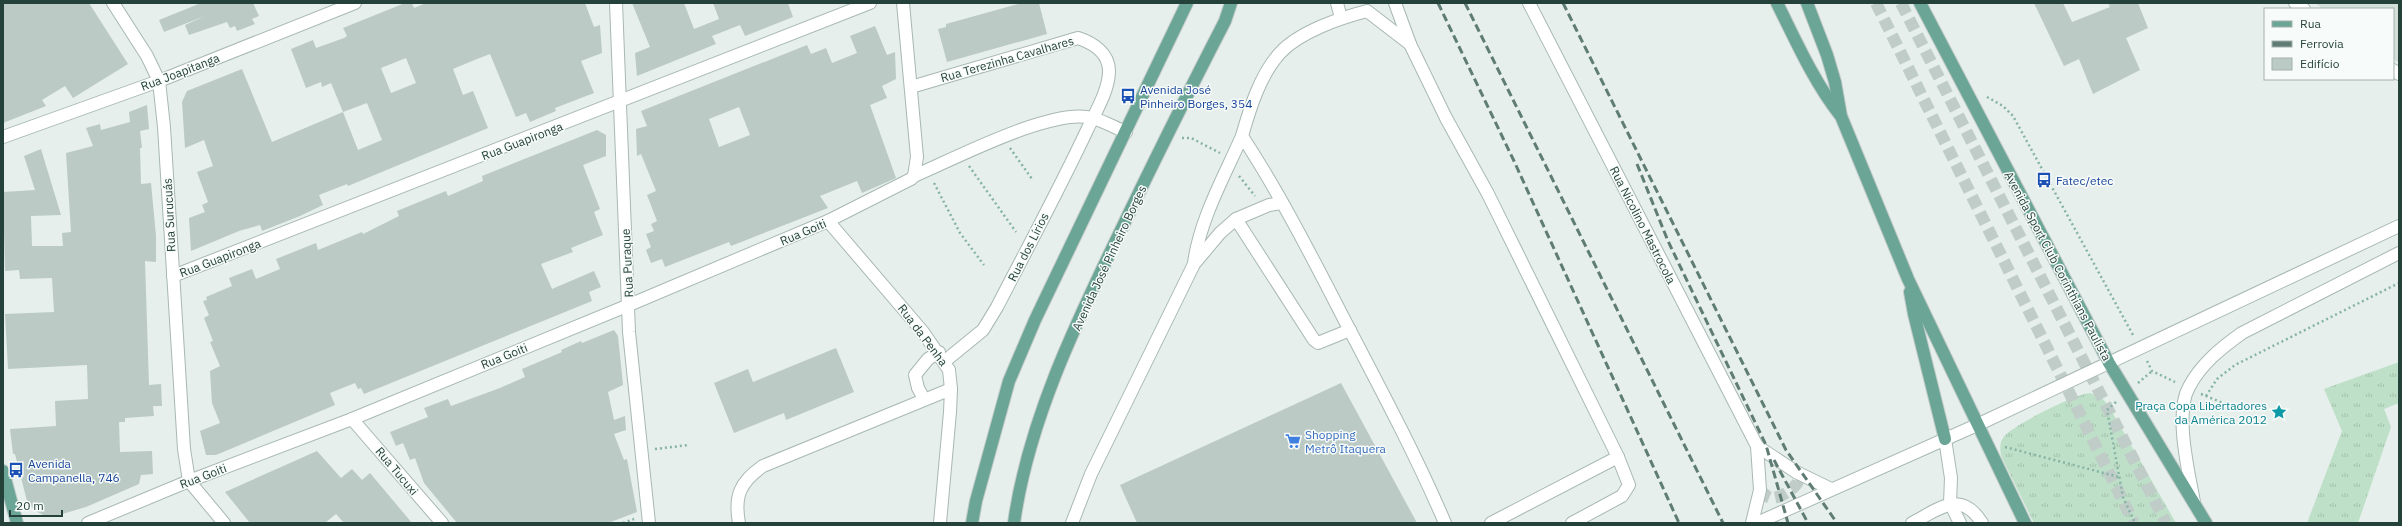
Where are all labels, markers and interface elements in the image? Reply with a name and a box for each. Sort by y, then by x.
legend [2264,8,2394,80]
text: Rua [2300,16,2321,31]
street label: Rua Terezinha Cavalhares [939,33,1076,85]
text: Ferrovia [2300,36,2344,51]
street label: Rua Joapitanga [139,50,222,94]
text: Edifício [2300,56,2340,71]
place label: Avenida José Pinheiro Borges, 354 [1140,82,1252,111]
bus stop icon: Avenida José Pinheiro Borges, 354 [1119,87,1137,105]
street label: Rua Guapironga [479,118,565,163]
street label: Rua Nicolino Mastrocola [1607,164,1679,287]
street label: Avenida Sport Club Corinthians Paulista [2001,169,2115,364]
bus stop icon: Fatec/etec [2035,171,2053,189]
place label: Fatec/etec [2056,173,2113,188]
street label: Rua Surucuás [160,178,178,252]
street label: Avenida José Pinheiro Borges [1069,183,1149,333]
street label: Rua dos Lírios [1004,210,1052,284]
street label: Rua Goiti [778,216,828,248]
street label: Rua Puraque [618,228,636,298]
street label: Rua Guapironga [177,235,263,280]
street label: Rua da Penha [895,301,951,369]
street label: Rua Goiti [478,340,530,372]
place label: Praça Copa Libertadores da América 2012 [2135,398,2267,427]
place icon: Praça Copa Libertadores da América 2012 [2270,403,2288,421]
place label: Shopping Metrô Itaquera [1305,427,1387,456]
supermarket icon: Shopping Metrô Itaquera [1284,432,1302,450]
street label: Rua Tucuxi [372,444,422,498]
place label: Avenida Campanella, 746 [28,456,120,485]
street label: Rua Goiti [177,460,229,492]
bus stop icon: Avenida Campanella, 746 [7,461,25,479]
scale bar [10,492,62,518]
text: 20 m [16,498,44,513]

